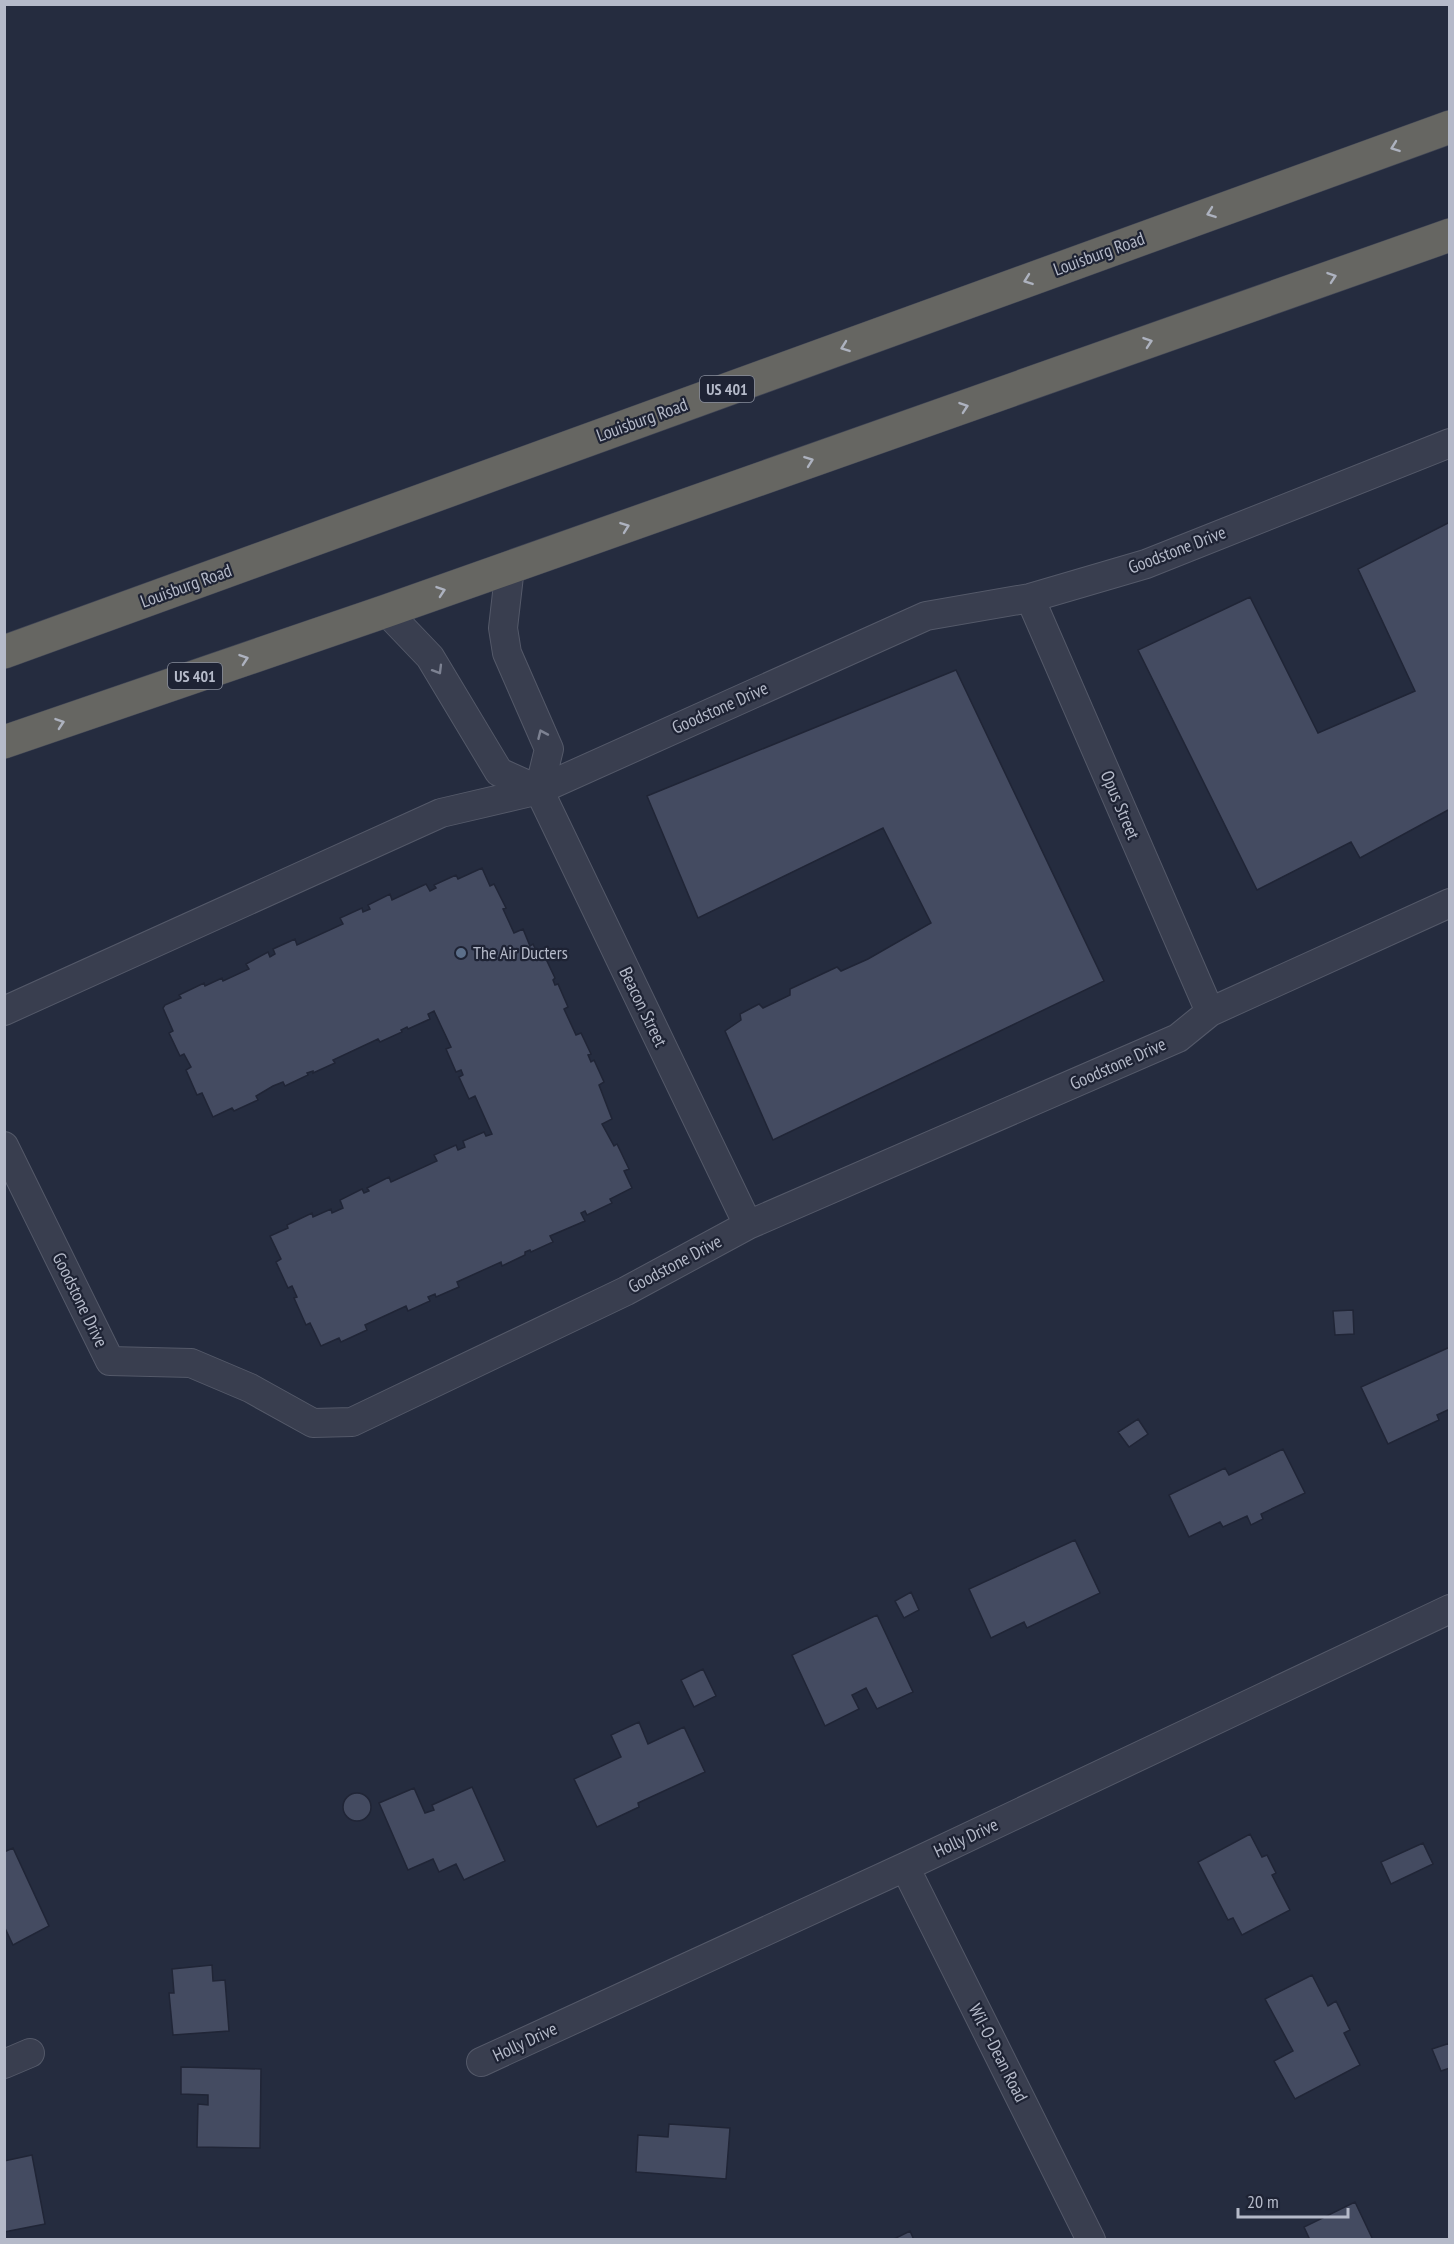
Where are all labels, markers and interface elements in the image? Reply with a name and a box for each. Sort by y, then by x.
one-way arrow [1390,139,1400,152]
one-way arrow [1206,206,1217,219]
street label: Louisburg Road [1050,226,1147,281]
one-way arrow [1326,272,1337,285]
one-way arrow [1023,273,1034,285]
one-way arrow [1142,337,1153,350]
one-way arrow [840,339,851,352]
road number: US 401 [700,376,754,402]
street label: Louisburg Road [593,392,690,447]
one-way arrow [958,401,969,414]
one-way arrow [803,456,813,469]
street label: Goodstone Drive [1125,520,1229,579]
one-way arrow [619,521,630,534]
street label: Louisburg Road [137,558,234,613]
one-way arrow [435,586,446,599]
one-way arrow [238,654,249,667]
road number: US 401 [168,663,222,689]
one-way arrow [431,664,442,674]
street label: Goodstone Drive [668,676,771,739]
one-way arrow [54,717,65,730]
one-way arrow [537,730,549,741]
street label: Opus Street [1096,767,1145,843]
place label: The Air Ducters [473,941,568,964]
marker: The Air Ducters [454,946,468,960]
street label: Beacon Street [614,963,673,1051]
street label: Goodstone Drive [1066,1032,1169,1095]
street label: Goodstone Drive [624,1229,726,1298]
street label: Goodstone Drive [48,1249,113,1351]
street label: Holly Drive [930,1813,1002,1862]
street label: Wil-O-Dean Road [964,2000,1033,2106]
street label: Holly Drive [489,2017,561,2066]
scale bar [1238,2181,1348,2219]
text: 20 m [1247,2190,1279,2213]

